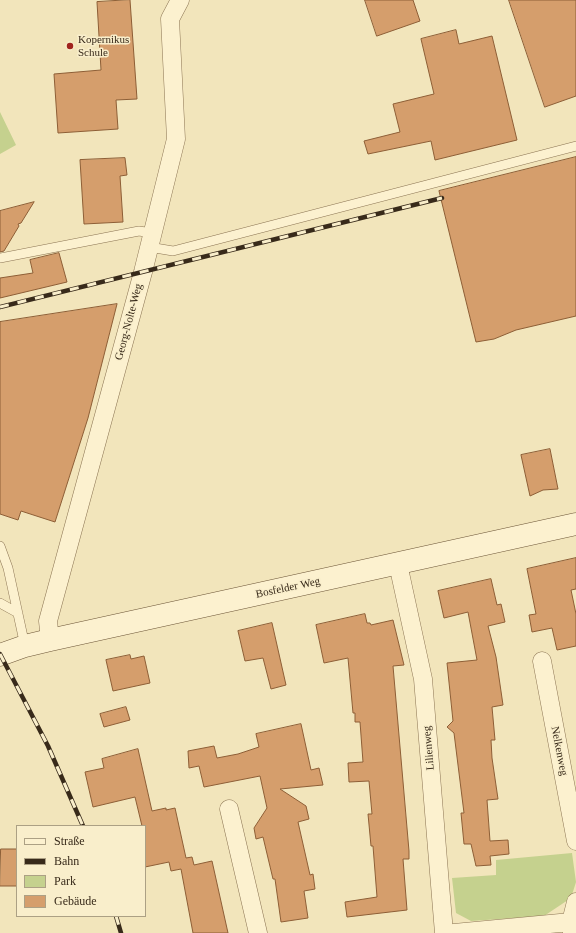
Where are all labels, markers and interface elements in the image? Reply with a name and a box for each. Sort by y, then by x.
place label: Kopernikus Schule [78,33,129,59]
marker: Kopernikus Schule [65,41,75,51]
street label: Georg-Nolte-Weg [112,282,146,362]
street label: Bosfelder Weg [255,575,321,601]
street label: Lilienweg [420,725,438,771]
street label: Nelkenweg [548,725,570,777]
legend [16,825,146,917]
text: Straße [54,834,85,848]
text: Bahn [54,854,79,868]
text: Park [54,874,76,888]
text: Gebäude [54,894,97,908]

